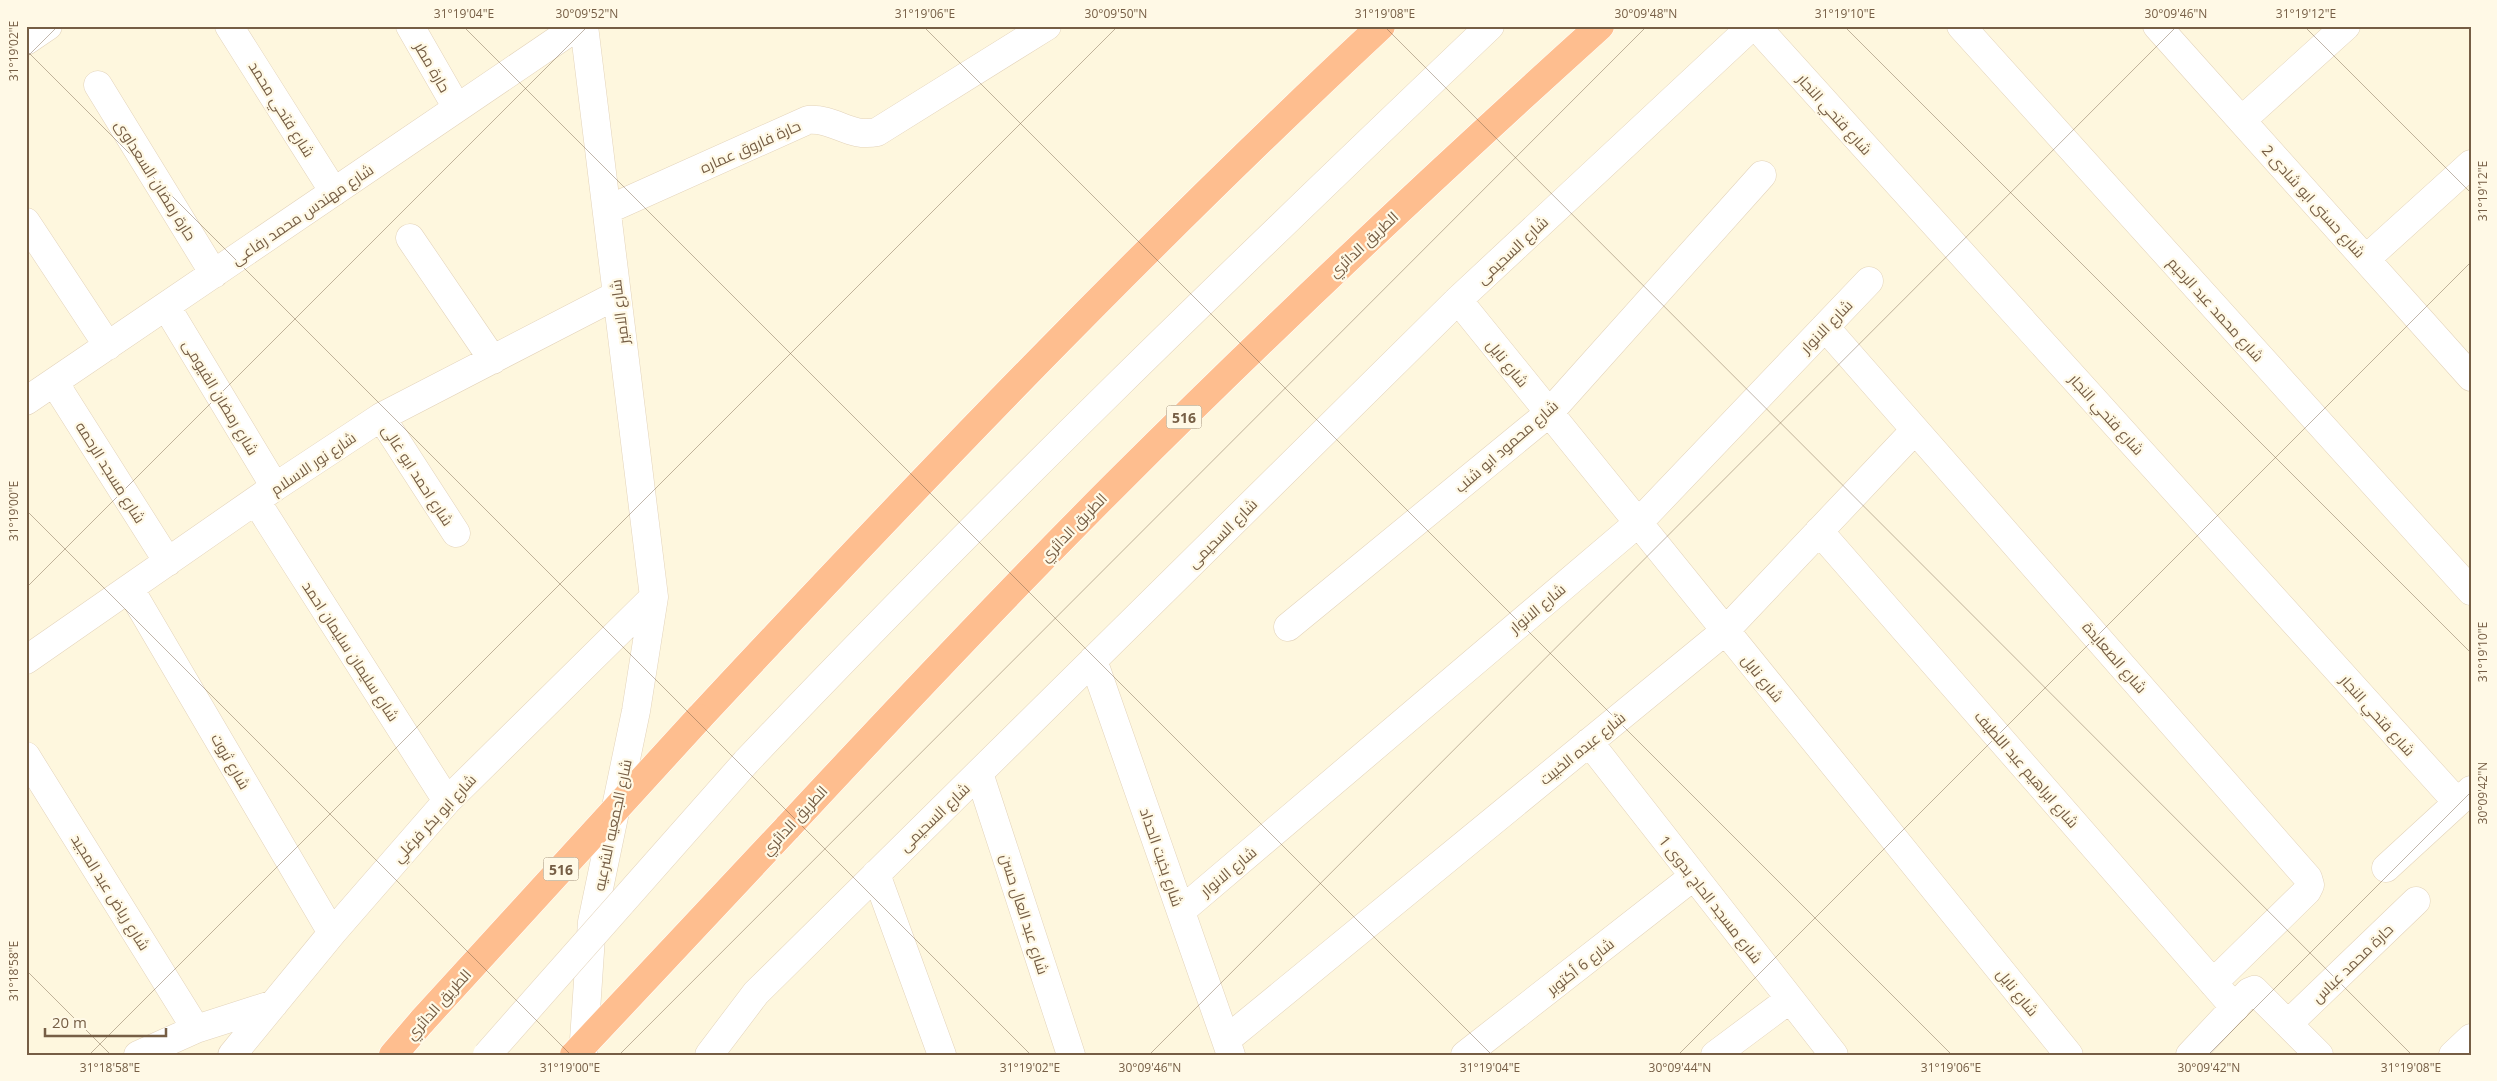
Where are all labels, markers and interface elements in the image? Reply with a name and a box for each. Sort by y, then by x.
text: 31°19'04"E [434,5,494,22]
text: 30°09'52"N [556,5,618,22]
text: 31°19'06"E [895,5,955,22]
text: 30°09'50"N [1085,5,1147,22]
text: 31°19'08"E [1355,5,1415,22]
text: 30°09'48"N [1615,5,1677,22]
text: 31°19'10"E [1815,5,1875,22]
text: 30°09'46"N [2145,5,2207,22]
text: 31°19'12"E [2276,5,2336,22]
text: 31°19'02"E [5,21,22,81]
street label: حارة مطر [410,37,455,96]
street label: شارع فتحي محمد [242,57,319,162]
street label: شارع فتحي النجار [1790,68,1877,161]
street label: حارة فاروق عماره [697,115,804,178]
street label: حارة رمضان السعداوى [110,116,201,244]
street label: شارع حسنى ابو شادى 2 [2256,140,2370,263]
street label: شارع مهندس محمد رفاعى [227,159,378,271]
text: 31°19'12"E [2474,161,2491,221]
street label: الطريق الدائري [1324,206,1404,284]
street label: شارع السحيمى [1472,212,1553,290]
street label: شارع محمد عبد الرحيم [2162,252,2268,367]
street label: شارع الامير [605,278,635,347]
street label: شارع الانوار [1795,295,1858,359]
street label: شارع نايل [1481,335,1533,392]
street label: شارع رمضان الفيومى [177,336,263,459]
street label: شارع فتحي النجار [2062,368,2149,461]
street label: شارع محمود ابو شنب [1450,395,1563,498]
road number: 516 [1166,406,1202,428]
street label: شارع مسجد الرحمه [70,417,150,528]
street label: شارع احمد ابو غالى [376,421,458,530]
street label: شارع نور الاسلام [266,427,361,501]
text: 31°19'00"E [5,481,22,541]
street label: الطريق الدائري [1035,488,1113,568]
street label: شارع السحيمى [1183,494,1263,574]
street label: شارع سليمان سليمان احمد [296,577,404,726]
street label: شارع الانوار [1504,579,1570,639]
street label: شارع الصعايدة [2077,617,2152,698]
text: 31°19'10"E [2474,622,2491,682]
street label: شارع نايل [1736,650,1788,707]
street label: شارع فتحي النجار [2333,669,2420,762]
street label: شارع ابراهيم عبد اللطيف [1969,706,2083,833]
street label: شارع عبده الخبيت [1535,707,1630,790]
street label: شارع ثروت [205,729,255,794]
street label: شارع الجمعيه الشرعيه [588,757,638,893]
text: 30°09'42"N [2474,762,2491,824]
street label: شارع ابو بكر فرغلي [388,769,482,869]
street label: شارع السحيمى [894,778,975,857]
street label: الطريق الدائري [756,781,834,861]
street label: شارع بخيت الحداد [1134,805,1188,910]
street label: شارع رياض عبد المجيد [66,830,155,955]
street label: شارع مسجد الحاج بدوى 1 [1653,831,1767,968]
street label: شارع الانوار [1195,842,1261,902]
street label: شارع عبد العال حسن [994,851,1054,977]
road number: 516 [544,858,578,881]
street label: حارة محمد عباس [2307,919,2398,1008]
street label: شارع 6 أكتوبر [1541,933,1619,1001]
text: 31°18'58"E [5,941,22,1001]
street label: الطريق الدائري [401,964,477,1046]
street label: شارع نايل [1991,964,2043,1021]
scale bar [45,1006,166,1038]
text: 20 m [52,1012,87,1032]
text: 31°18'58"E [80,1059,140,1076]
text: 31°19'00"E [540,1059,600,1076]
text: 31°19'02"E [1000,1059,1060,1076]
text: 30°09'46"N [1119,1059,1181,1076]
text: 31°19'04"E [1460,1059,1520,1076]
text: 30°09'44"N [1649,1059,1711,1076]
text: 31°19'06"E [1921,1059,1981,1076]
text: 30°09'42"N [2178,1059,2240,1076]
text: 31°19'08"E [2381,1059,2441,1076]

